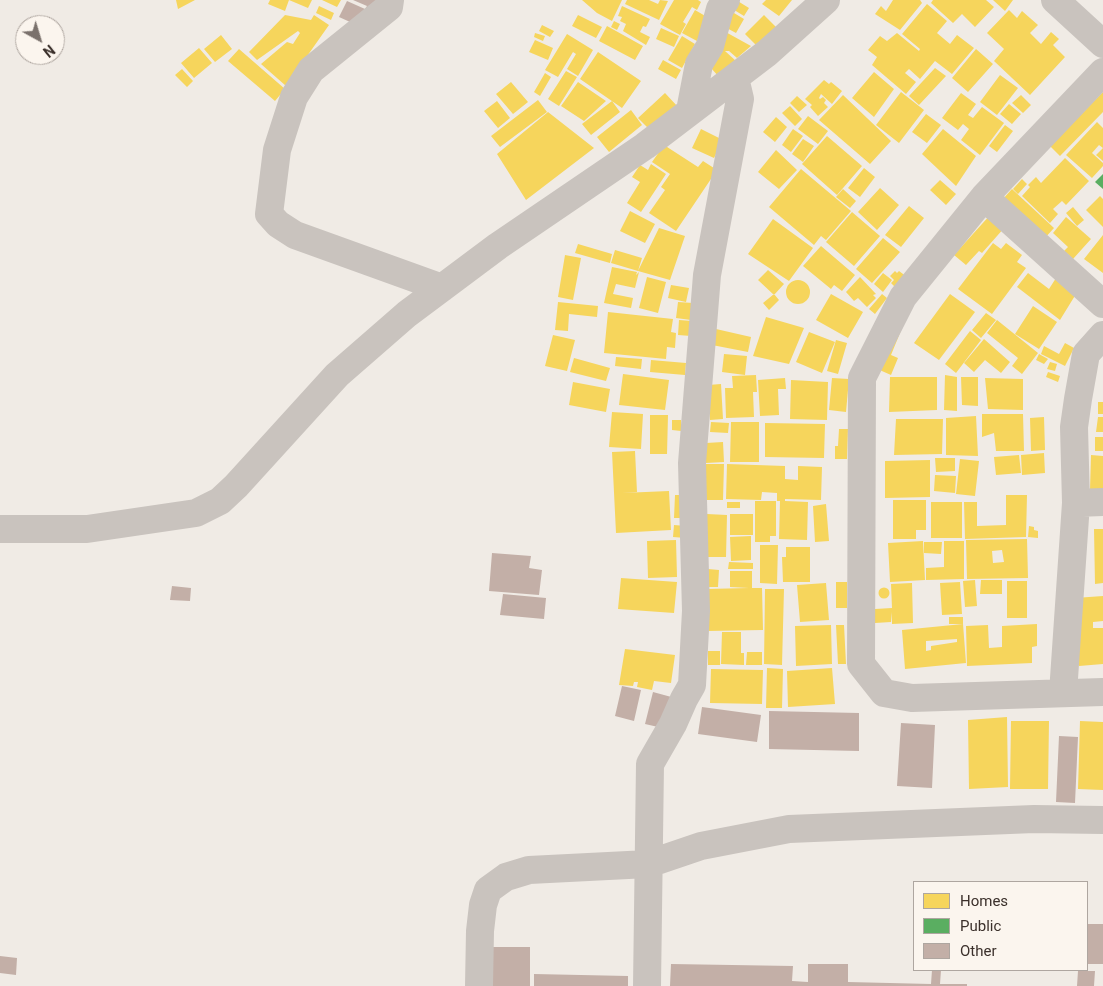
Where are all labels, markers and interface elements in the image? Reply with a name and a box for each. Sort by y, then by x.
north arrow [15,15,65,65]
text: N [40,42,58,60]
legend [913,881,1088,971]
text: Homes [960,892,1008,910]
text: Public [960,917,1001,935]
text: Other [960,942,997,960]

